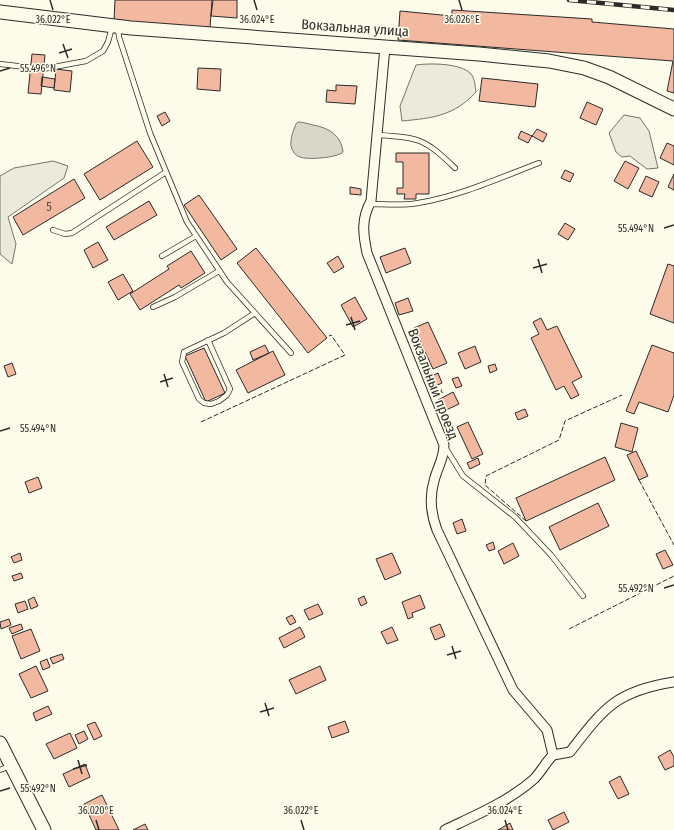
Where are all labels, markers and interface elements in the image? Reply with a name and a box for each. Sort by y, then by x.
text: 36.022°E [36,14,71,26]
text: 36.024°E [240,14,275,26]
text: 36.026°E [444,14,480,26]
street label: Вокзальная улица [301,16,410,40]
text: 55.496°N [20,63,56,75]
house number: 5 [46,200,52,214]
text: 55.494°N [618,223,654,235]
street label: Вокзальный проезд [404,326,462,442]
text: 55.494°N [20,423,56,435]
text: 55.492°N [618,583,654,595]
text: 55.492°N [20,783,56,795]
text: 36.020°E [78,805,114,817]
text: 36.022°E [284,805,319,817]
text: 36.024°E [488,805,523,817]

